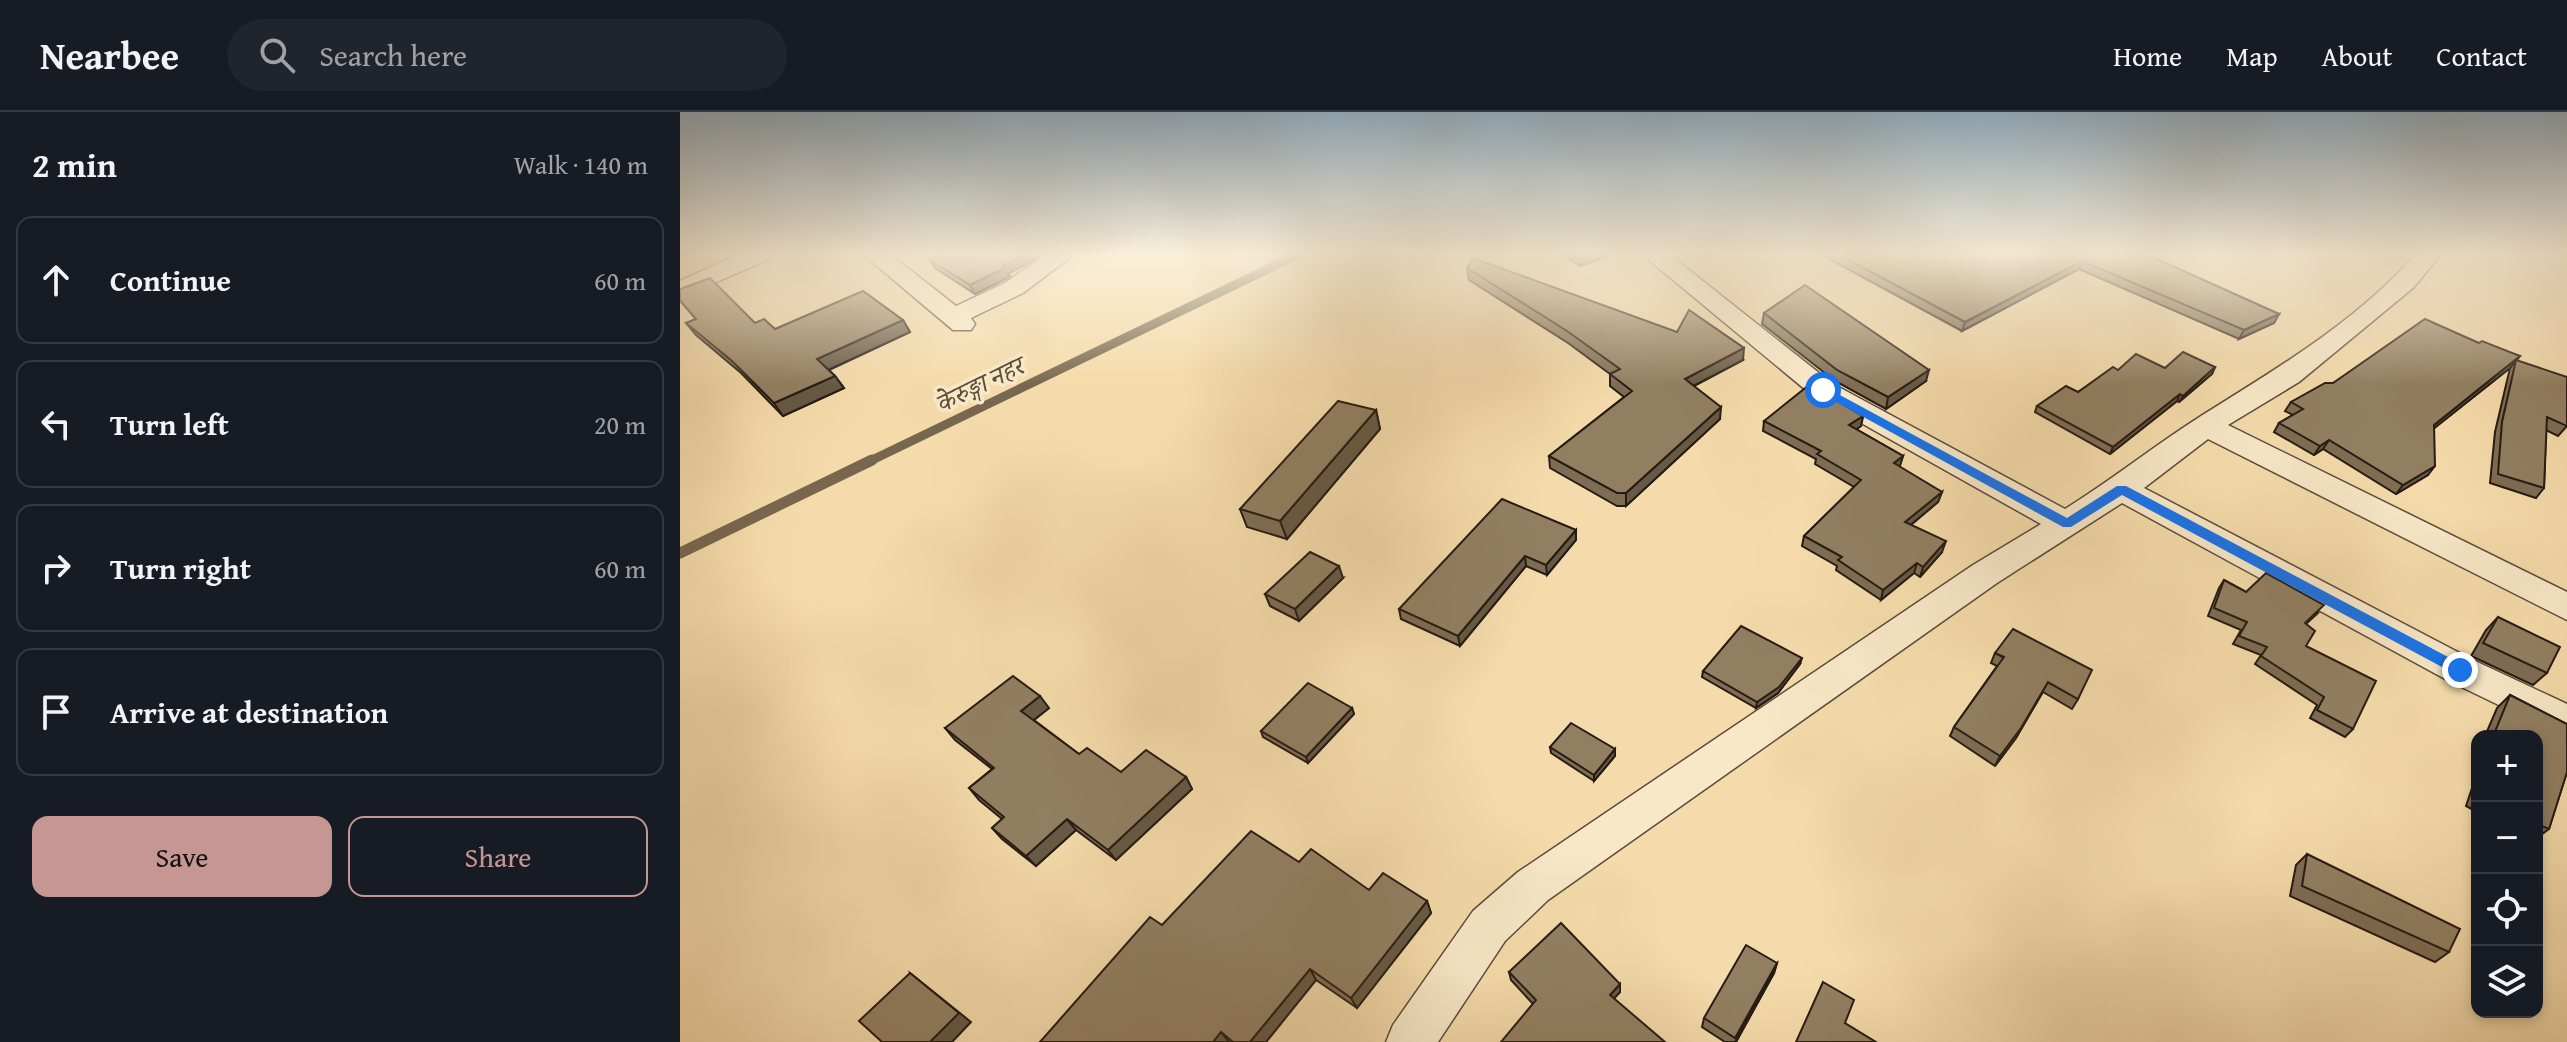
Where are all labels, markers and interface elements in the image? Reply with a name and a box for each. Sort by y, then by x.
search box [227,19,787,91]
text: Nearbee [40,27,179,83]
icon: search [255,33,299,77]
text: Search here [319,33,467,77]
text: Home [2113,35,2182,76]
text: Map [2226,35,2278,76]
text: About [2322,35,2392,76]
text: Contact [2436,35,2527,76]
text: 2 min [32,140,117,189]
text: Walk · 140 m [514,145,648,184]
icon: ahead [34,258,78,302]
text: Continue [110,258,231,302]
text: 60 m [594,261,646,300]
water label: केेरुङ्गा नहर [928,344,1034,423]
route start [1805,372,1841,408]
icon: left [34,402,78,446]
text: Turn left [110,402,229,446]
text: 20 m [594,405,646,444]
icon: right [34,546,78,590]
text: Turn right [110,546,251,590]
text: 60 m [594,549,646,588]
route end [2442,652,2478,688]
icon: arrive [34,690,78,734]
text: Arrive at destination [110,690,388,734]
map controls [2471,730,2543,1018]
button: + [2471,730,2543,802]
button: − [2471,802,2543,874]
button: Save [32,816,332,897]
button: Share [348,816,648,897]
button: locate [2471,874,2543,946]
button: layers [2471,946,2543,1018]

